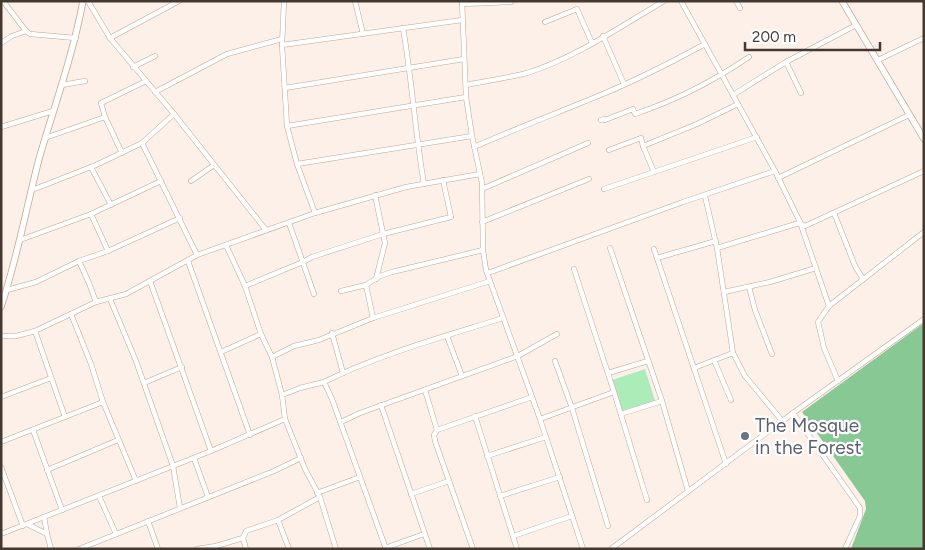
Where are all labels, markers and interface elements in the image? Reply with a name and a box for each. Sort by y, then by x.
scale bar [745,20,880,52]
text: 200 m [752,28,796,46]
place label: The Mosque in the Forest [755,414,862,459]
marker: The Mosque in the Forest [739,430,751,442]

